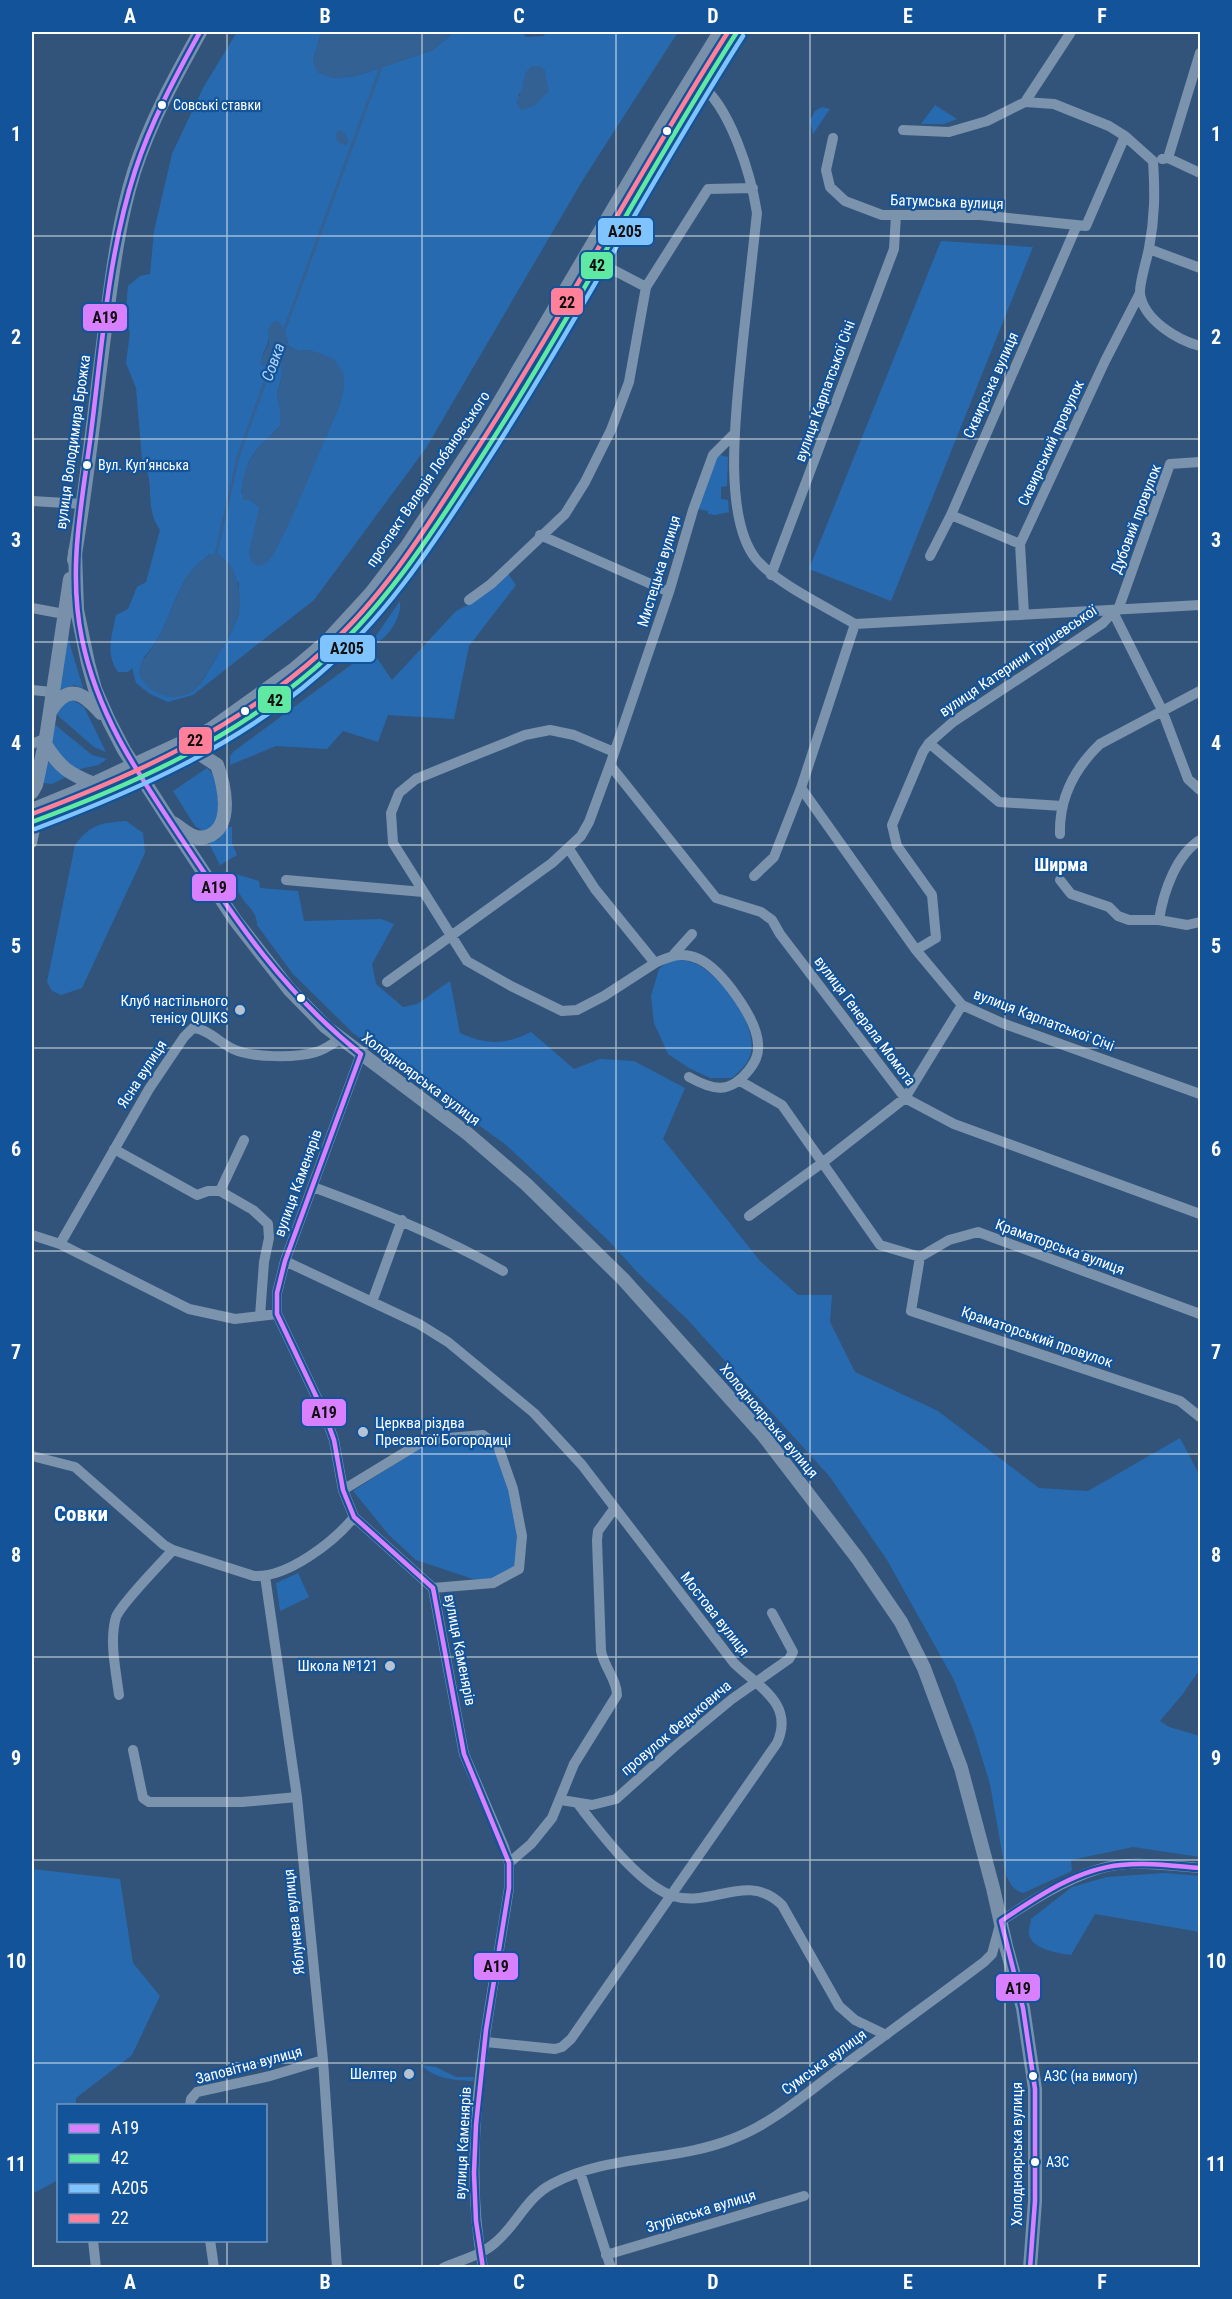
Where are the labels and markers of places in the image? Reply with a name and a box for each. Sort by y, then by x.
place label: Совські ставки [173,97,261,113]
marker: Совські ставки [156,99,168,111]
unlabelled marker [661,125,673,137]
place label: Вул. Куп’янська [98,457,189,473]
marker: Вул. Куп’янська [81,459,93,471]
unlabelled marker [239,705,251,717]
place label: Клуб настільного тенісу QUIKS [120,992,228,1027]
unlabelled marker [295,992,307,1004]
marker: Клуб настільного тенісу QUIKS [233,1003,247,1017]
place label: Церква різдва Пресвятої Богородиці [375,1414,511,1449]
marker: Церква різдва Пресвятої Богородиці [356,1425,370,1439]
place label: Школа №121 [298,1657,378,1675]
marker: Школа №121 [383,1659,397,1673]
place label: Шелтер [350,2065,397,2083]
marker: Шелтер [402,2067,416,2081]
place label: АЗС (на вимогу) [1044,2068,1138,2085]
marker: АЗС (на вимогу) [1027,2070,1039,2082]
place label: АЗС [1046,2154,1069,2170]
marker: АЗС [1029,2156,1041,2168]

